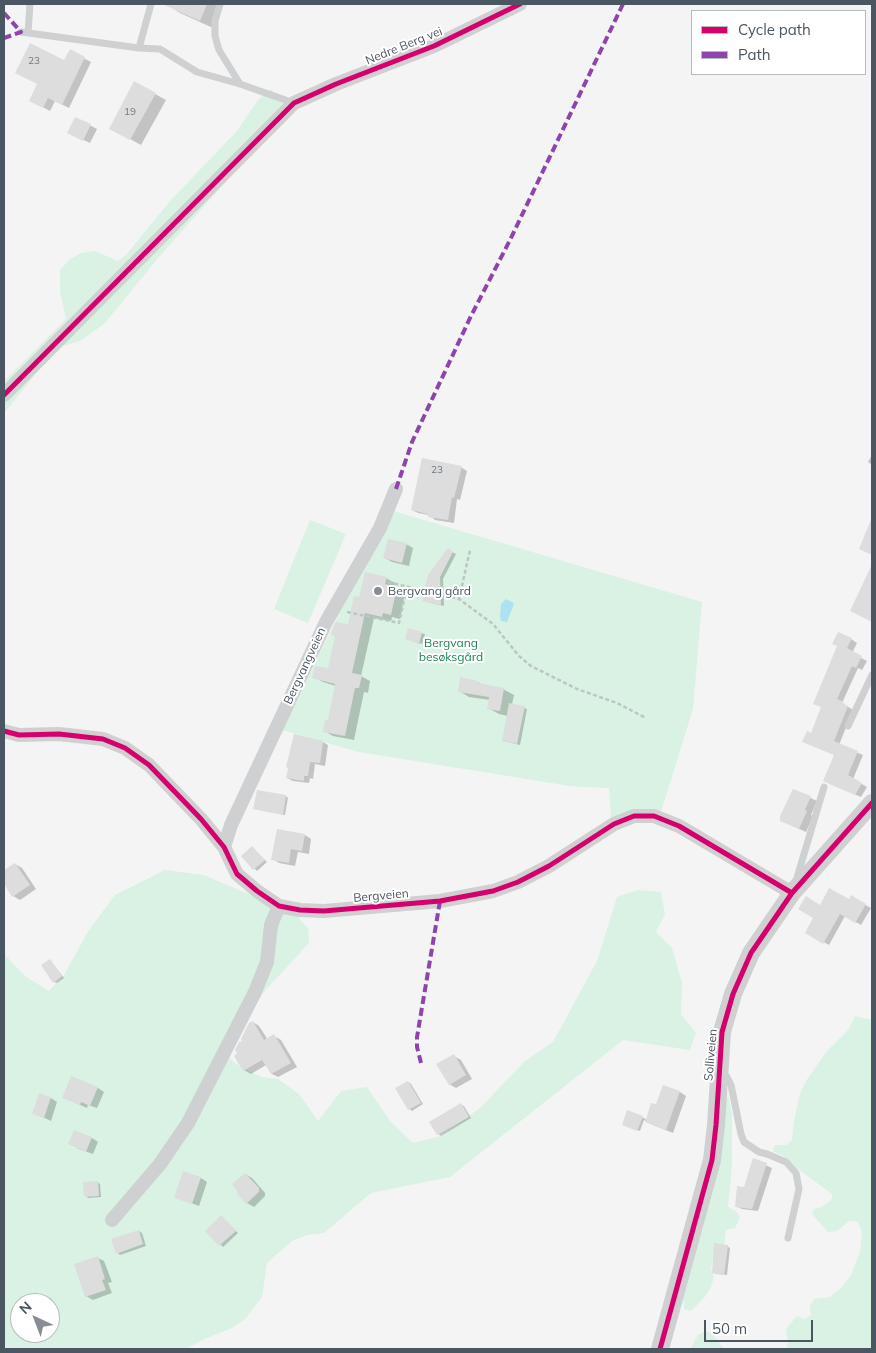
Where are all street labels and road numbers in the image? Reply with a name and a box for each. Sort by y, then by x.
street label: Nedre Berg vei [363,24,445,68]
street label: Bergvangveien [281,625,329,707]
street label: Bergveien [353,886,409,906]
street label: Solliveien [702,1028,720,1082]

